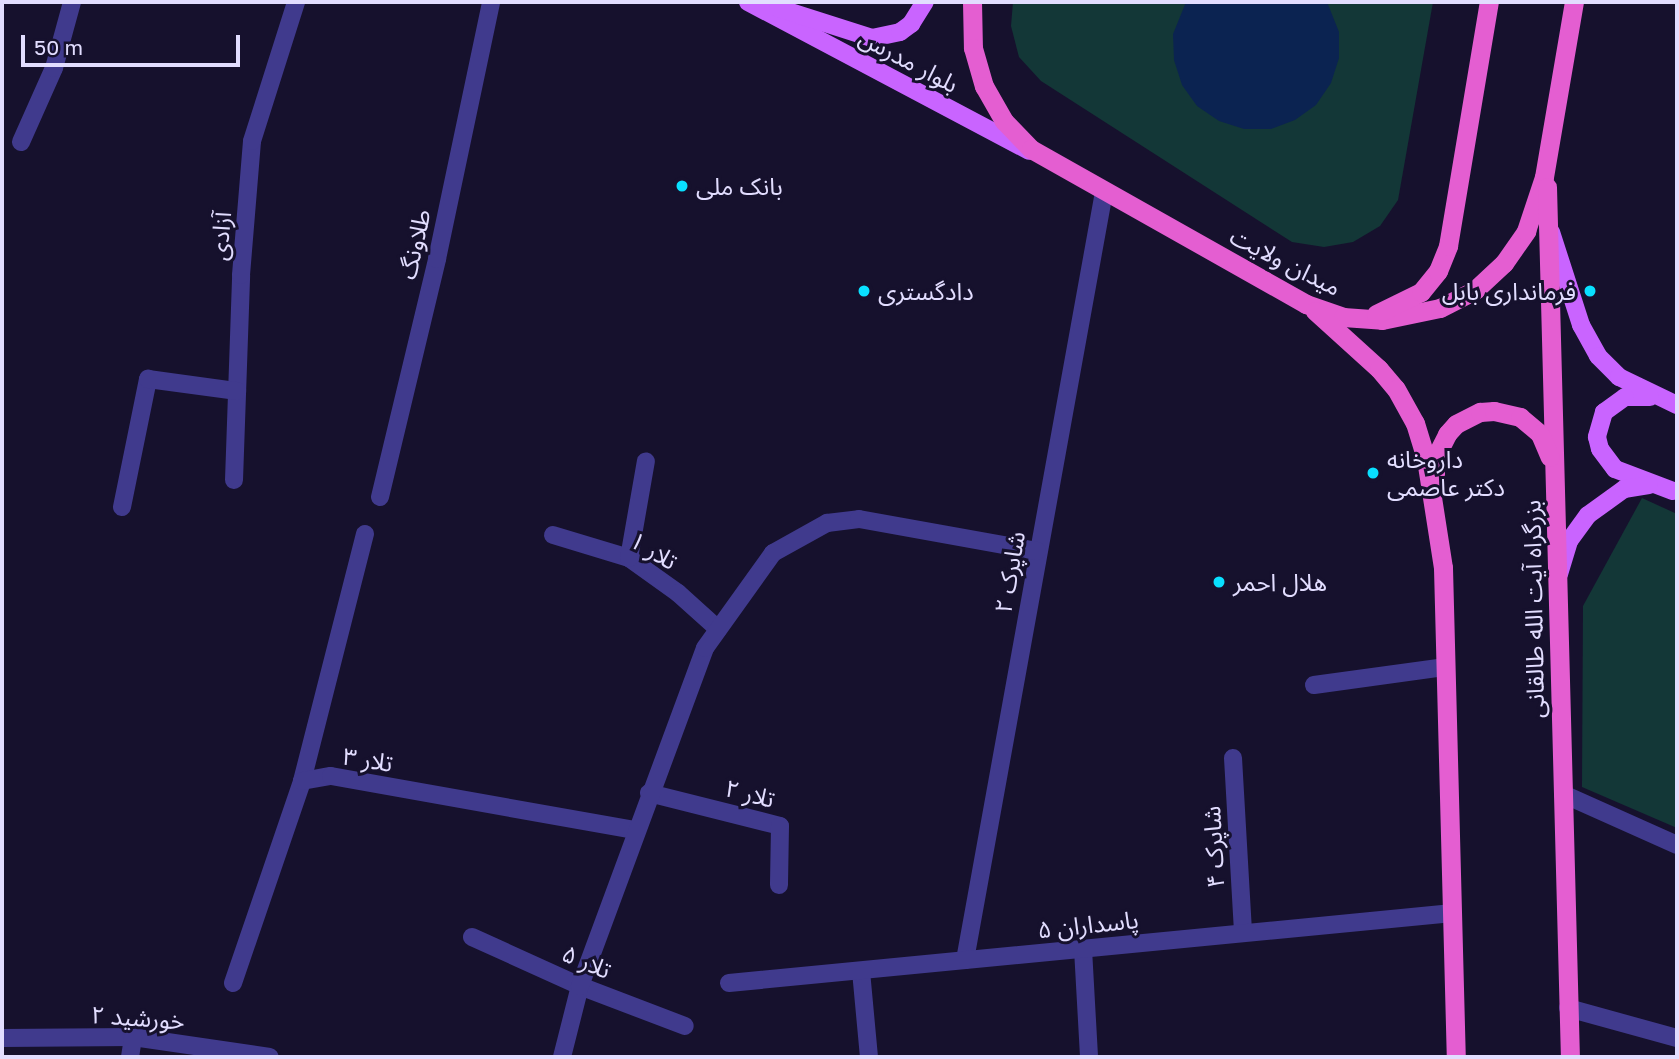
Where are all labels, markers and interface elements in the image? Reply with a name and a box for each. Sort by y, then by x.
scale bar [24,21,243,65]
street label: بلوار مدرس [855,22,963,98]
text: 50 m [34,34,83,60]
place label: بانک ملی [696,172,783,200]
marker: بانک ملی [674,178,690,194]
street label: طلاونگ [392,206,436,282]
street label: آزادی [204,210,236,262]
street label: میدان ولایت [1226,221,1346,301]
place label: دادگستری [878,277,974,305]
place label: فرمانداری بابل [1442,277,1576,305]
marker: دادگستری [856,283,872,299]
marker: فرمانداری بابل [1582,283,1598,299]
place label: داروخانه دکتر عاصمی [1387,445,1505,501]
marker: داروخانه دکتر عاصمی [1365,465,1381,481]
street label: بزرگراه آیت الله طالقانی [1517,500,1549,718]
street label: تلار ۱ [625,525,683,575]
street label: شاپرک ۲ [988,529,1030,615]
place label: هلال احمر [1233,568,1327,596]
marker: هلال احمر [1211,574,1227,590]
street label: تلار ۳ [341,741,395,777]
street label: تلار ۲ [722,773,778,813]
street label: شاپرک ۴ [1196,805,1230,889]
street label: پاسداران ۵ [1036,904,1140,944]
street label: تلار ۵ [558,938,616,984]
street label: خورشید ۲ [90,999,186,1035]

